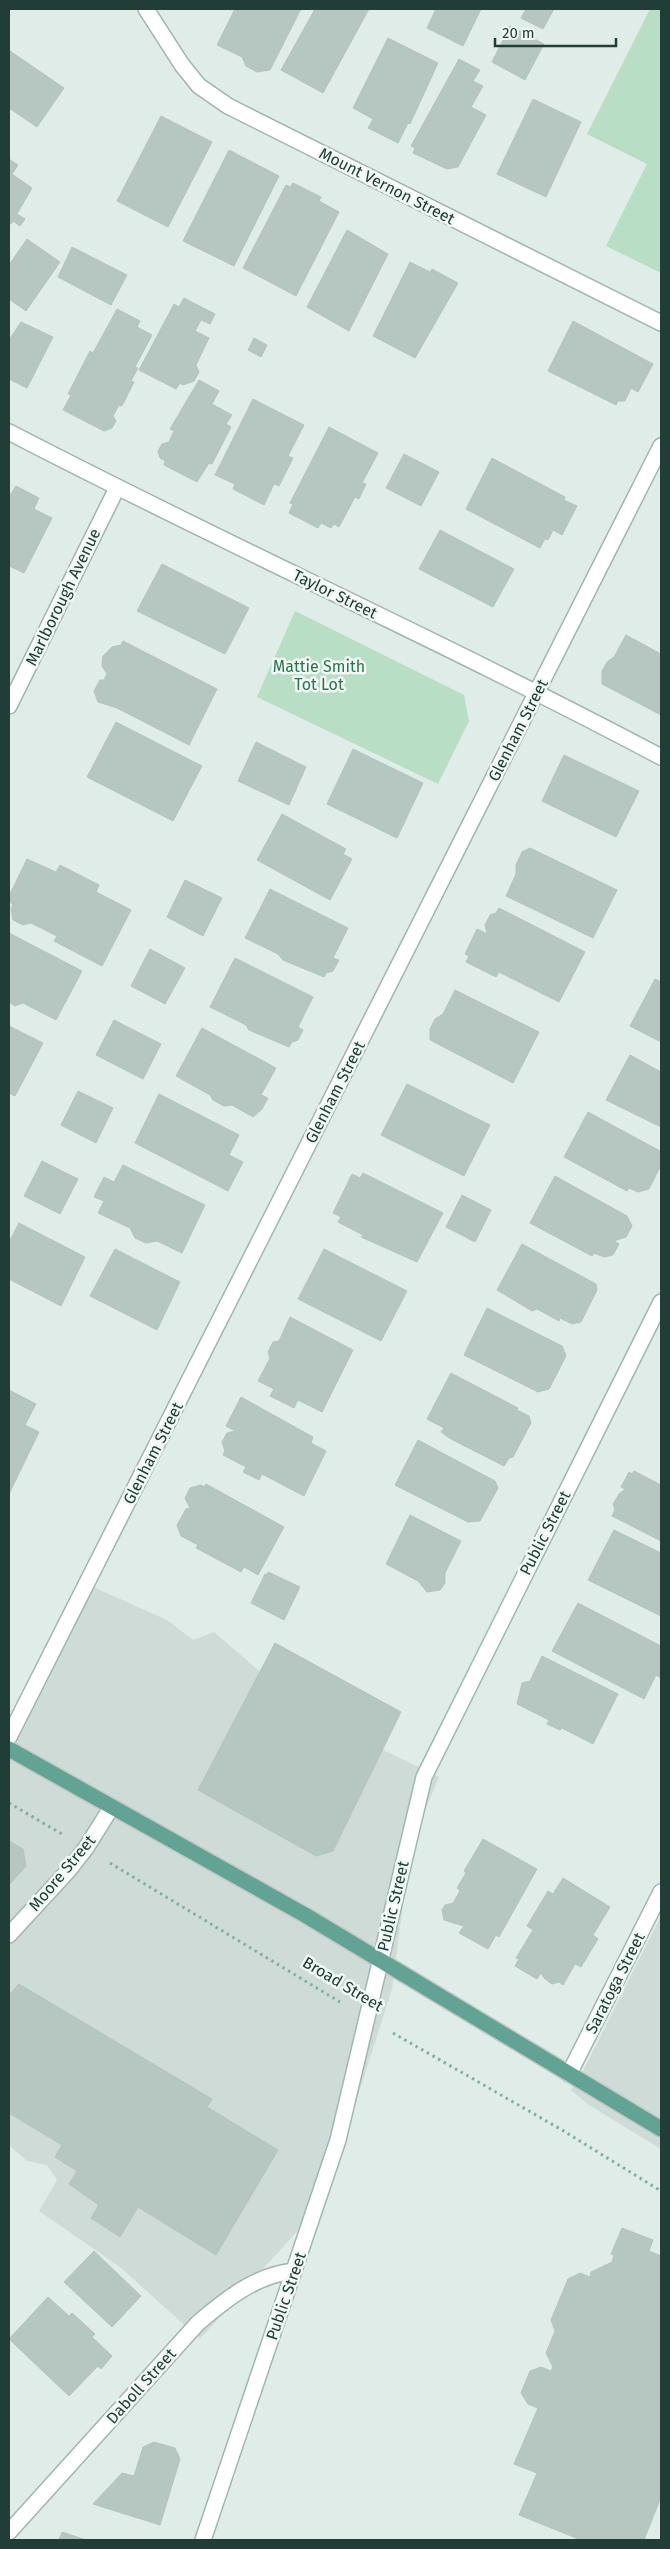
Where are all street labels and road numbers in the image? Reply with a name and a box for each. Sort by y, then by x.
street label: Mount Vernon Street [316,144,458,229]
street label: Marlborough Avenue [22,525,104,669]
street label: Taylor Street [290,565,381,623]
street label: Glenham Street [484,675,552,784]
street label: Glenham Street [301,1037,369,1146]
street label: Glenham Street [119,1398,187,1507]
street label: Public Street [516,1487,574,1578]
street label: Moore Street [25,1831,99,1915]
street label: Public Street [373,1859,413,1953]
street label: Saratoga Street [581,1929,649,2037]
street label: Broad Street [299,1953,387,2016]
street label: Public Street [262,2249,310,2343]
street label: Daboll Street [102,2344,180,2428]

